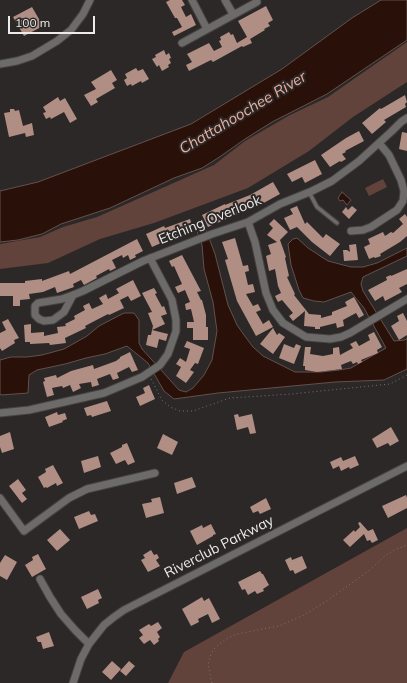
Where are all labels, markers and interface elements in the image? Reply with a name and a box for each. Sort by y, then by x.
scale bar [10,8,97,34]
text: 100 m [15,15,50,30]
water label: Chattahoochee River [176,68,310,158]
street label: Etching Overlook [156,192,264,248]
street label: Riverclub Parkway [162,512,276,582]

